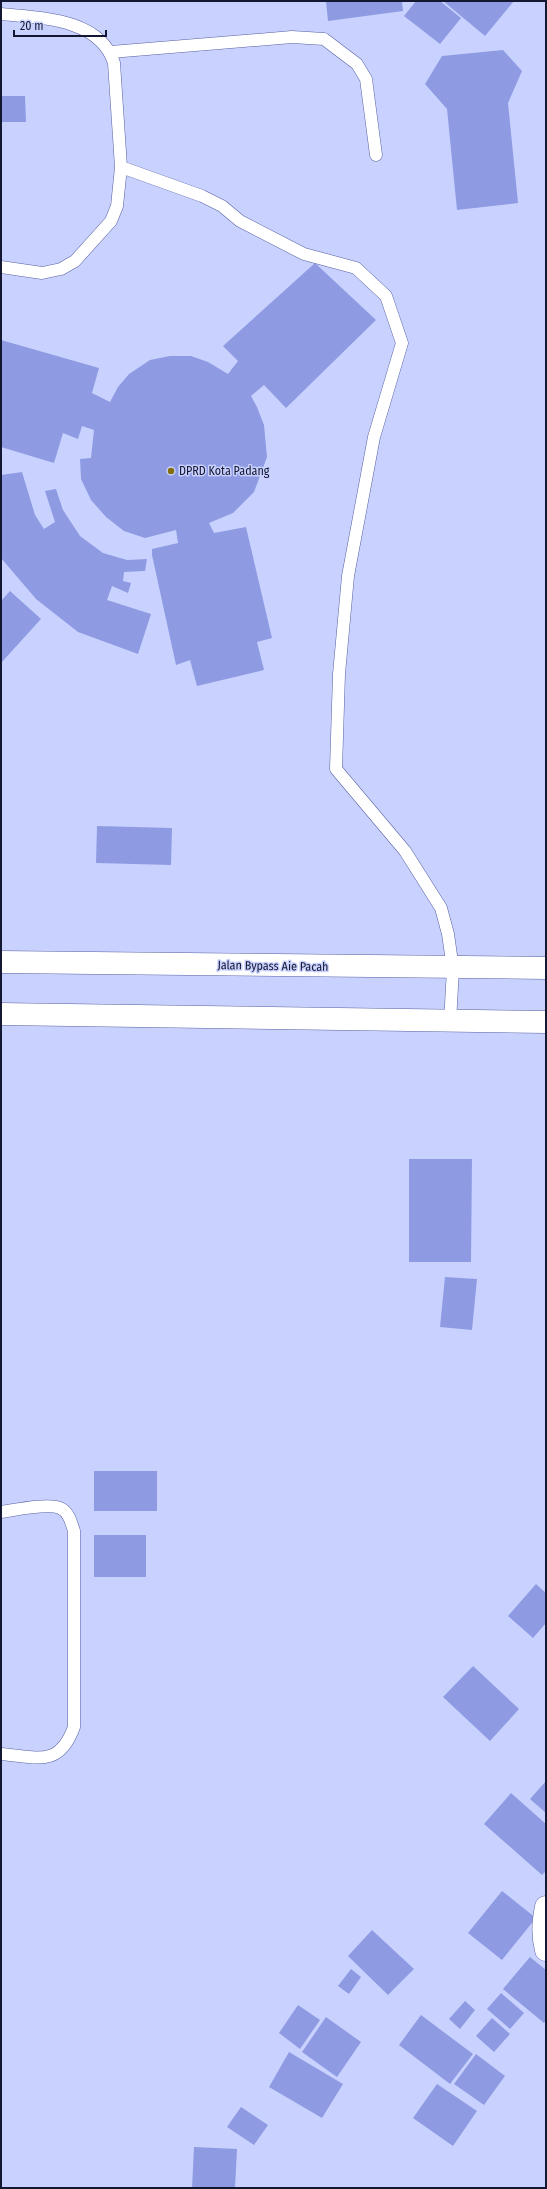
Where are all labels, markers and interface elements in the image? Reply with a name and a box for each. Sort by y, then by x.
scale bar [14,12,106,38]
text: 20 m [20,19,44,33]
place label: DPRD Kota Padang [179,464,270,478]
marker: DPRD Kota Padang [166,466,176,476]
street label: Jalan Bypass Aie Pacah [217,958,329,974]

